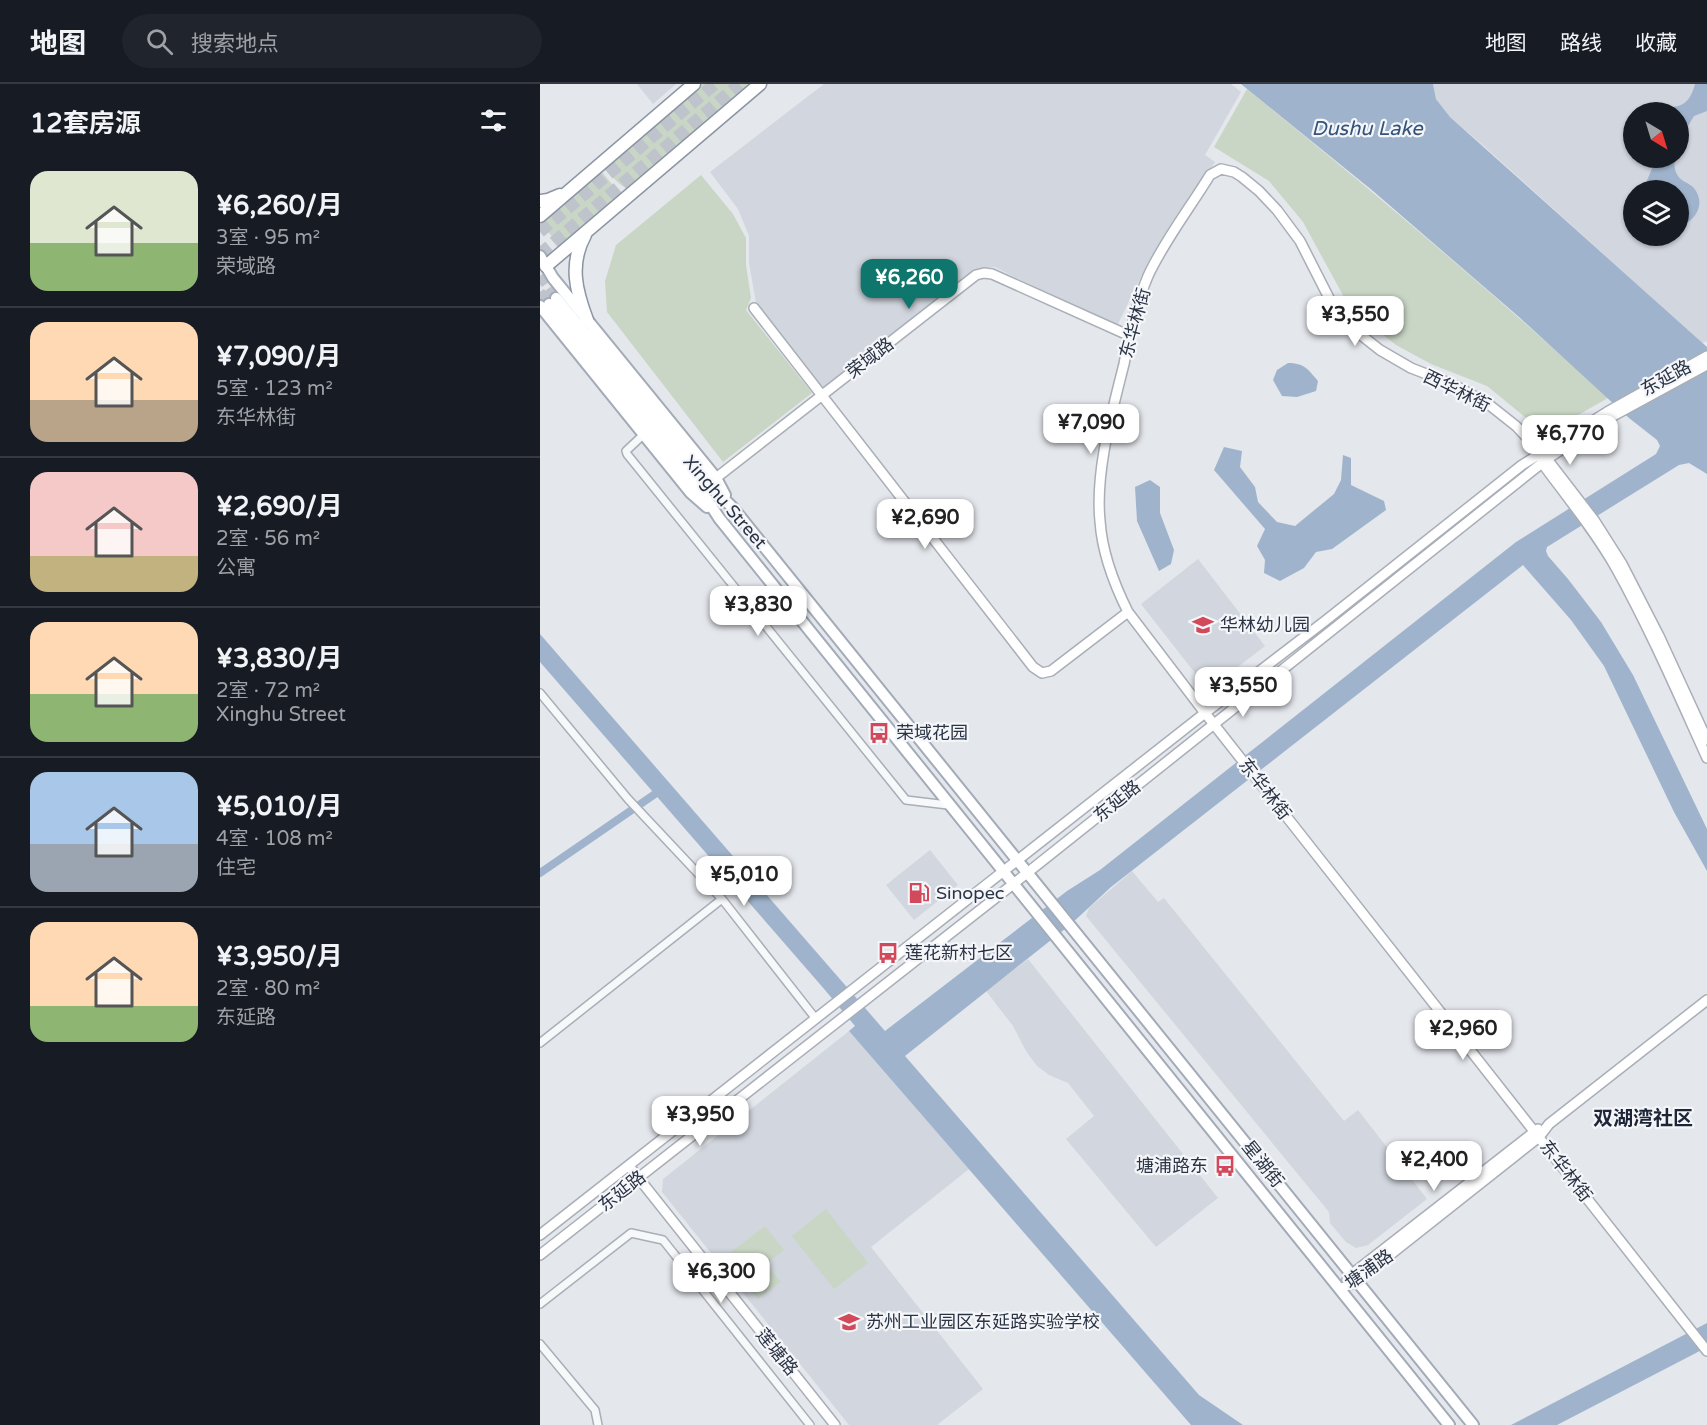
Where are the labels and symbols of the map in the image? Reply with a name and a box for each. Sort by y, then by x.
north arrow [1623,102,1689,168]
water label: Dushu Lake [1312,117,1424,141]
pin: ¥6,260 [860,259,958,310]
street label: 东华林街 [1115,285,1155,361]
pin: ¥3,550 [1306,296,1404,347]
street label: 荣域路 [842,333,898,383]
street label: 东延路 [1637,355,1695,401]
street label: 西华林街 [1420,365,1494,417]
pin: ¥7,090 [1042,404,1140,455]
pin: ¥6,770 [1521,415,1619,466]
street label: Xinghu Street [678,451,772,553]
pin: ¥2,690 [876,499,974,550]
pin: ¥3,830 [709,586,807,637]
school or university icon: 华林幼儿园 [1191,613,1215,637]
place label: 华林幼儿园 [1220,614,1310,636]
pin: ¥3,550 [1194,667,1292,718]
bus stop icon: 荣域花园 [867,721,891,745]
place label: 荣域花园 [896,722,968,744]
street label: 东华林街 [1234,754,1296,824]
street label: 东延路 [1089,775,1145,827]
pin: ¥5,010 [695,856,793,907]
fuel station icon: Sinopec [907,881,931,905]
place label: Sinopec [936,882,1004,904]
bus stop icon: 莲花新村七区 [876,941,900,965]
place label: 莲花新村七区 [905,942,1013,964]
pin: ¥2,960 [1414,1010,1512,1061]
pin: ¥3,950 [651,1096,749,1147]
district label: 双湖湾社区 [1593,1107,1693,1131]
street label: 星湖街 [1237,1136,1289,1192]
street label: 东华林街 [1535,1136,1597,1206]
pin: ¥2,400 [1385,1141,1483,1192]
bus stop icon: 塘浦路东 [1213,1154,1237,1178]
place label: 塘浦路东 [1136,1155,1208,1177]
street label: 东延路 [594,1166,650,1216]
street label: 塘浦路 [1341,1245,1397,1293]
pin: ¥6,300 [672,1253,770,1304]
school or university icon: 苏州工业园区东延路实验学校 [837,1310,861,1334]
place label: 苏州工业园区东延路实验学校 [866,1311,1100,1333]
street label: 莲塘路 [751,1324,803,1380]

